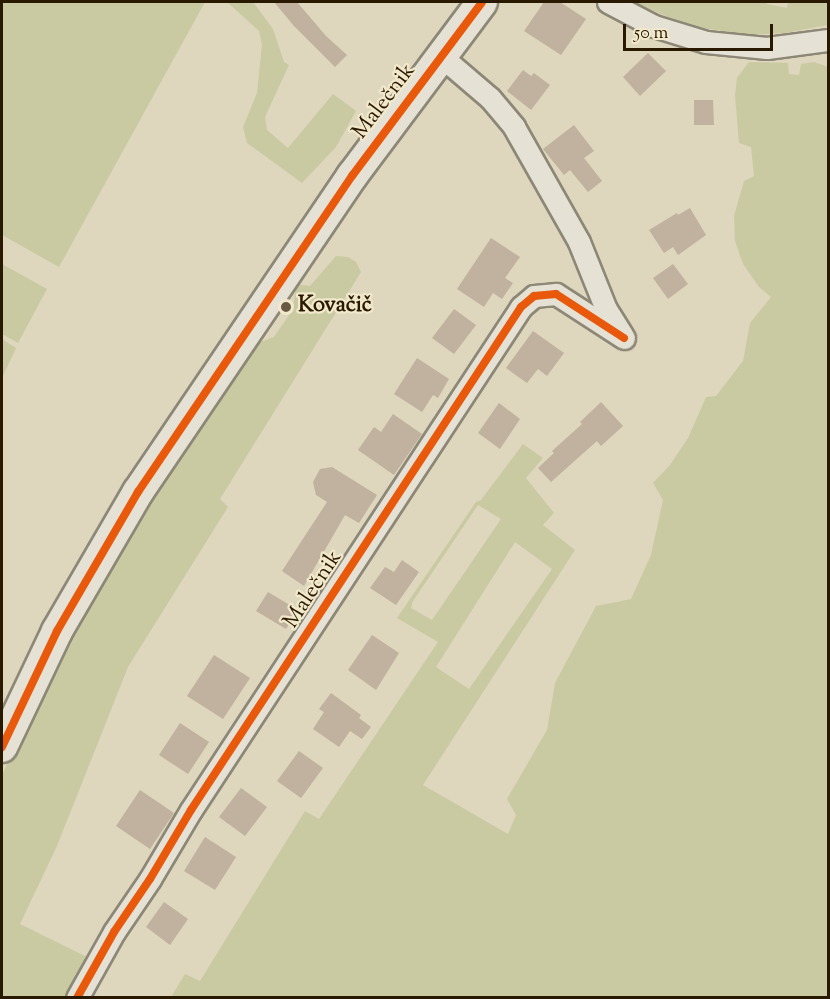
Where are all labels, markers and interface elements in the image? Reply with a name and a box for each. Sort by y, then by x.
scale bar [626,12,776,50]
text: 50 m [634,21,668,47]
street label: Malečnik [348,59,422,145]
place label: Kovačič [298,294,372,320]
marker: Kovačič [279,300,293,314]
street label: Malečnik [279,546,349,634]

